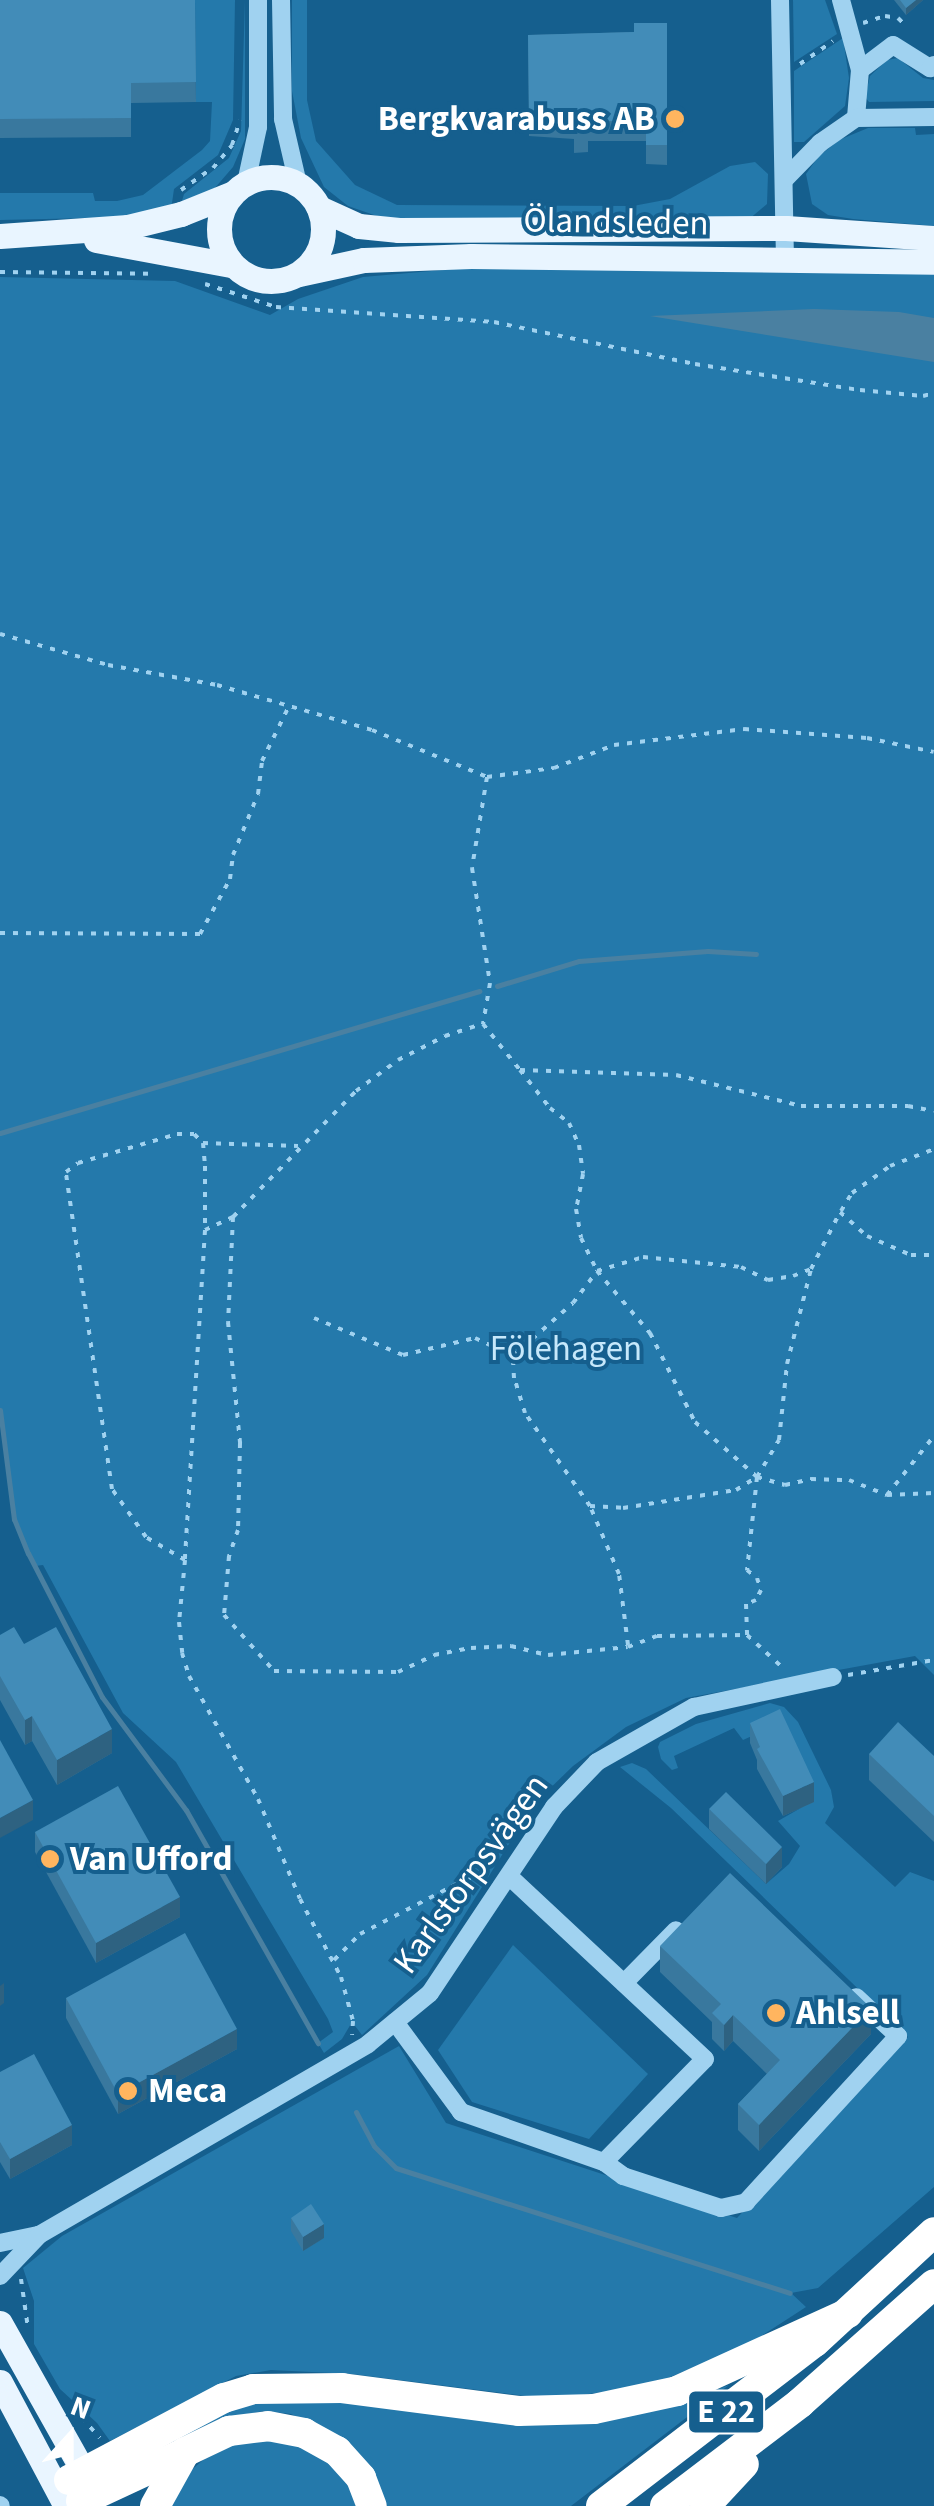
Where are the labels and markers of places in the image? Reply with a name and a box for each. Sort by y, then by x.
place label: Bergkvarabuss AB [378,98,655,140]
marker: Bergkvarabuss AB [664,108,686,130]
place label: Van Ufford [70,1838,233,1880]
marker: Van Ufford [39,1848,61,1870]
place label: Ahlsell [796,1992,900,2034]
marker: Ahlsell [765,2002,787,2024]
place label: Meca [148,2070,227,2112]
marker: Meca [117,2080,139,2102]

